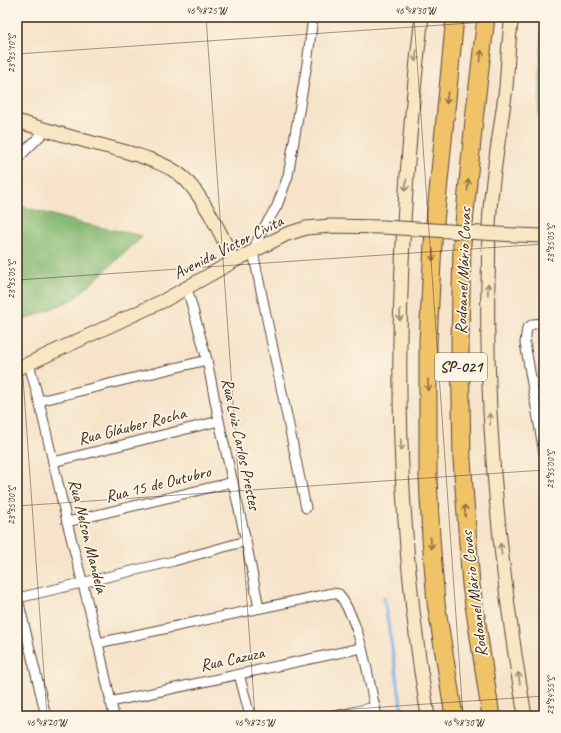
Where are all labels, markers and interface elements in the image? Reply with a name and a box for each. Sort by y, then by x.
text: 46°48'25"W [186,4,228,17]
text: 46°48'30"W [395,4,437,17]
text: 23°35'10"S [5,33,18,73]
one-way arrow [413,49,420,62]
one-way arrow [477,50,485,63]
one-way arrow [443,91,451,104]
one-way arrow [403,178,410,191]
one-way arrow [464,179,471,192]
street label: Rodoanel Mário Covas [450,205,476,335]
street label: Avenida Victor Civita [170,210,287,284]
text: 23°35'05"S [544,223,557,263]
one-way arrow [429,248,436,261]
text: 23°35'05"S [5,259,18,299]
one-way arrow [484,283,492,296]
one-way arrow [396,308,403,321]
road number: SP-021 [435,353,487,381]
street label: Rua Luiz Carlos Prestes [217,376,265,513]
one-way arrow [424,378,432,391]
street label: Rua Gláuber Rocha [76,402,190,450]
one-way arrow [487,413,494,426]
one-way arrow [397,438,404,451]
text: 23°35'00"S [544,449,557,489]
street label: Rua 15 de Outubro [103,461,214,507]
street label: Rua Nelson Mandela [64,477,113,597]
text: 23°35'00"S [5,485,18,525]
one-way arrow [461,505,469,518]
street label: Rodoanel Mário Covas [456,528,492,658]
one-way arrow [428,536,435,549]
one-way arrow [497,543,505,556]
street label: Rua Cazuza [198,642,267,676]
one-way arrow [515,671,523,684]
text: 23°34'55"S [544,675,557,715]
text: 46°48'20"W [26,716,68,729]
text: 46°48'25"W [234,716,276,729]
text: 46°48'30"W [443,716,485,729]

